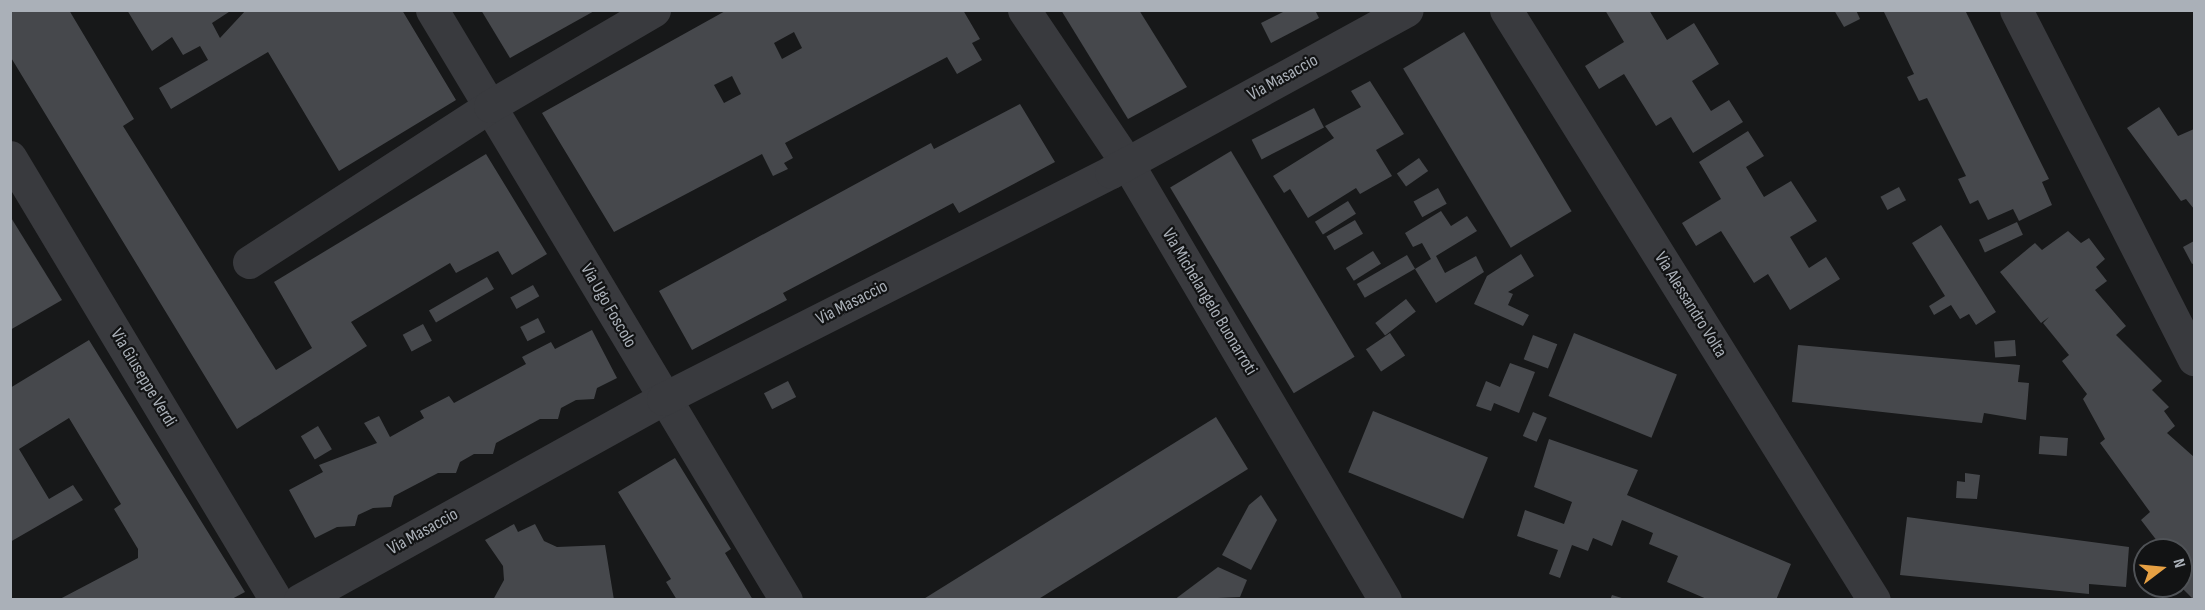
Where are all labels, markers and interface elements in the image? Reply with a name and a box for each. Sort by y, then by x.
street label: Via Masaccio [1244,50,1322,106]
street label: Via Michelangelo Buonarroti [1157,225,1261,379]
street label: Via Alessandro Volta [1649,248,1731,362]
street label: Via Ugo Foscolo [575,260,641,352]
street label: Via Masaccio [813,276,891,330]
street label: Via Giuseppe Verdi [105,325,181,431]
street label: Via Masaccio [384,504,462,560]
north arrow [2133,538,2193,598]
text: N [2169,557,2189,570]

